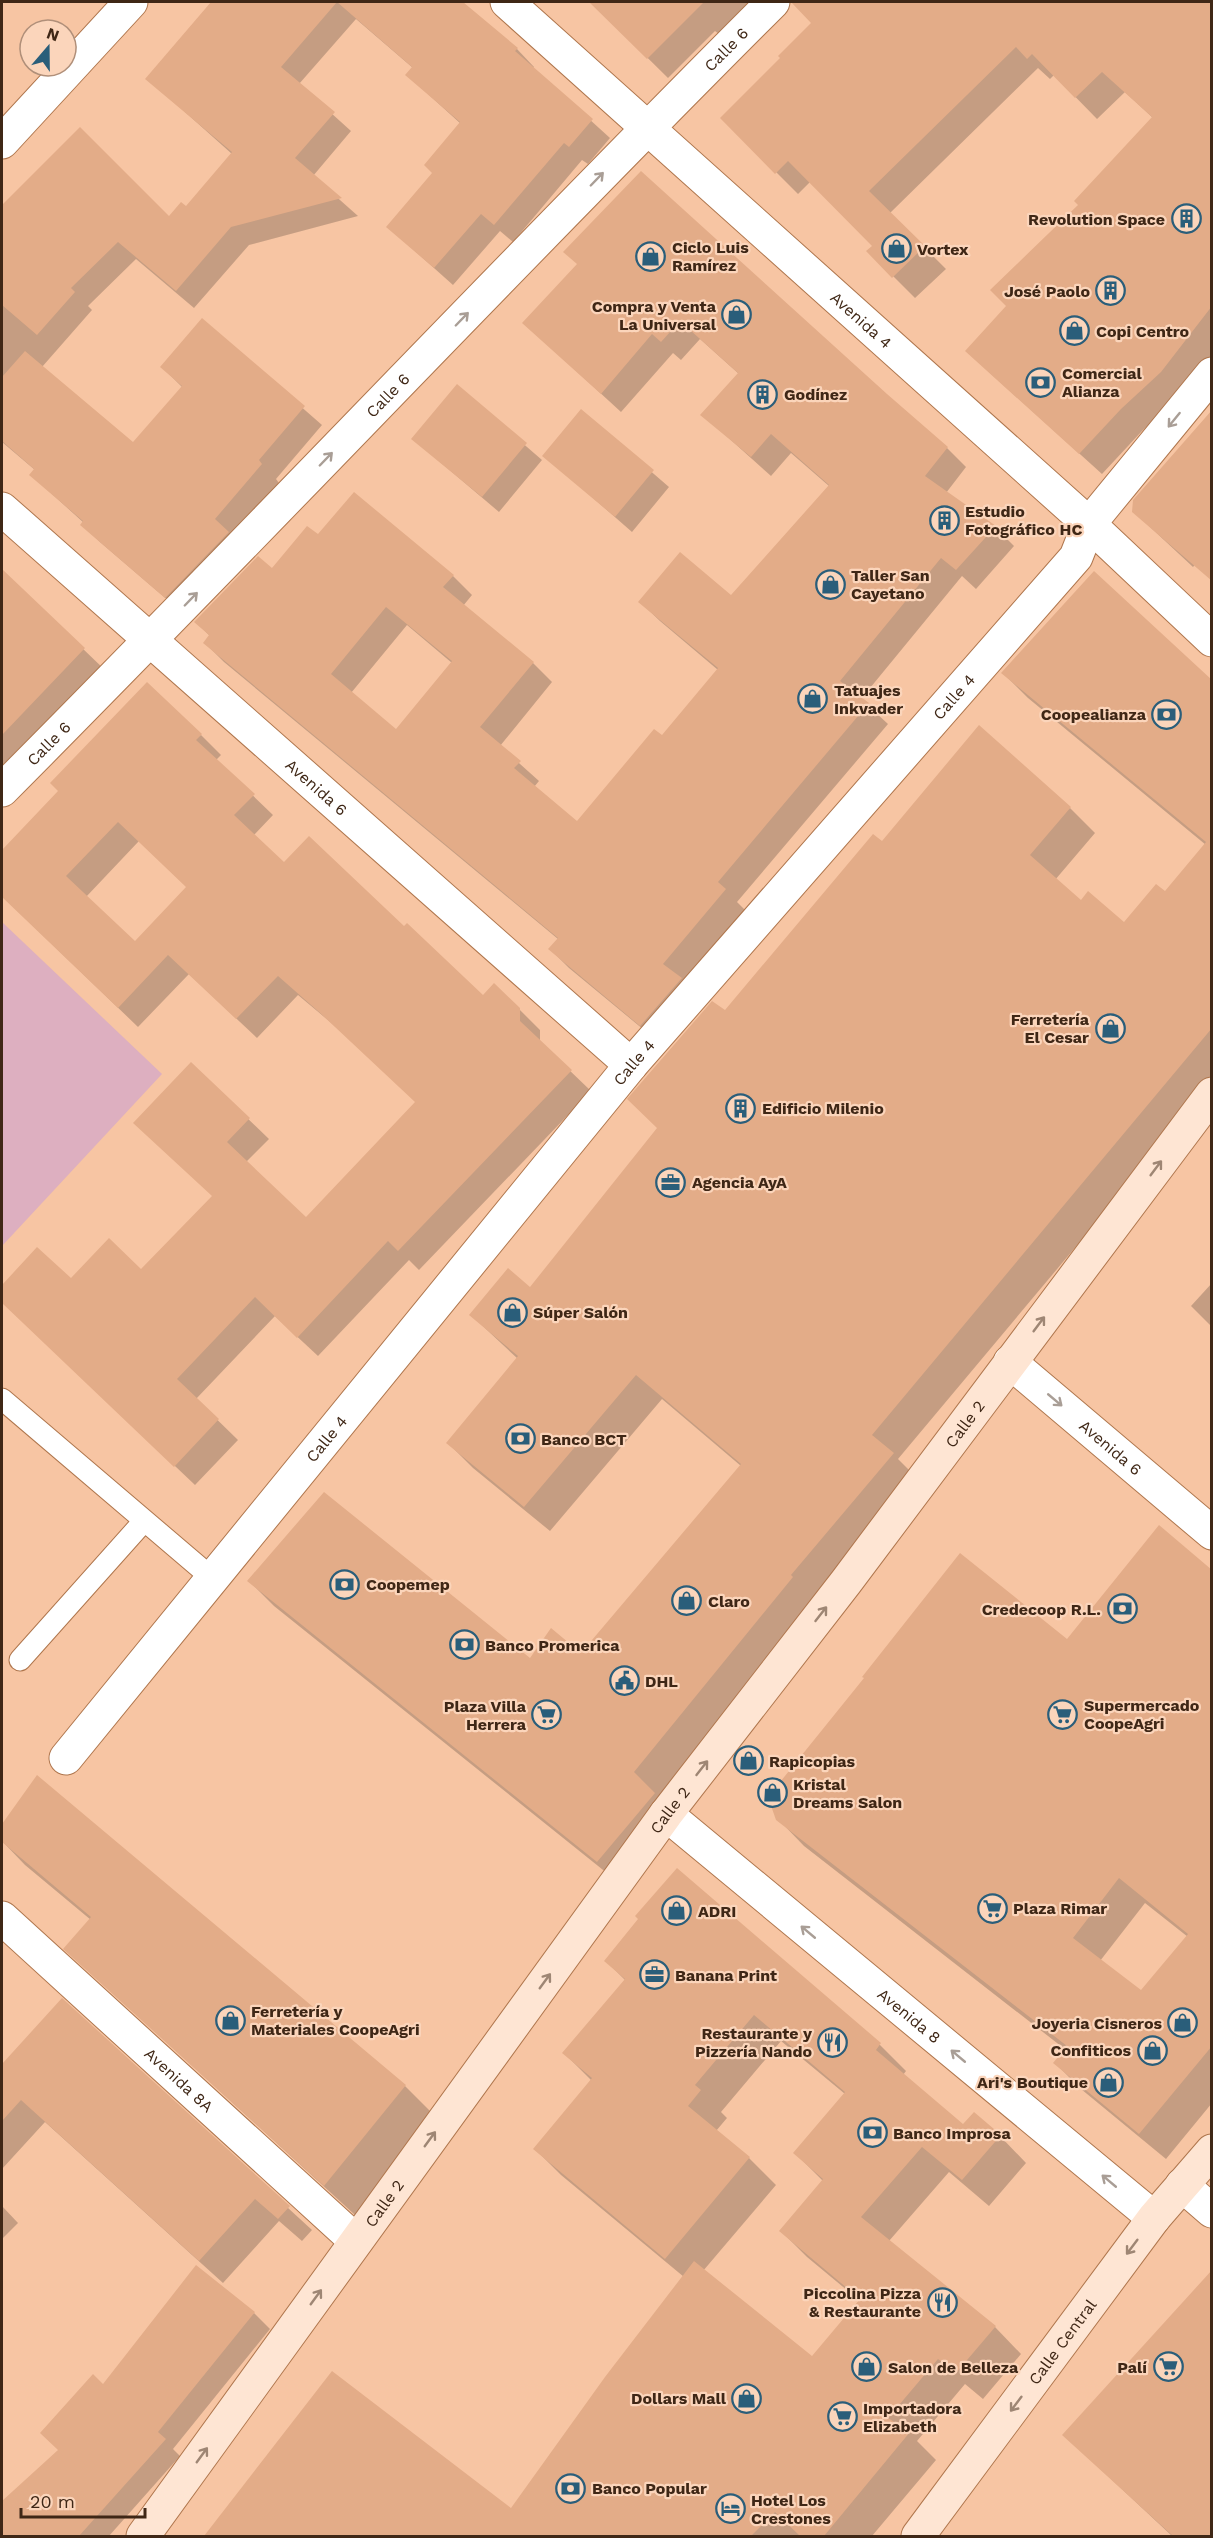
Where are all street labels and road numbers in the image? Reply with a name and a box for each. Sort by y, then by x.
street label: Calle 6 [700,23,752,75]
street label: Avenida 4 [827,287,896,352]
street label: Calle 6 [362,369,413,421]
street label: Calle 4 [929,670,979,723]
street label: Calle 6 [23,717,74,769]
street label: Avenida 6 [282,755,351,819]
street label: Calle 4 [609,1035,659,1089]
street label: Calle 2 [941,1396,988,1451]
street label: Calle 4 [302,1411,351,1466]
street label: Avenida 6 [1076,1416,1146,1479]
street label: Calle 2 [646,1783,693,1837]
street label: Avenida 8 [874,1984,945,2047]
street label: Avenida 8A [141,2044,218,2116]
street label: Calle 2 [361,2176,408,2231]
street label: Calle Central [1024,2295,1100,2388]

